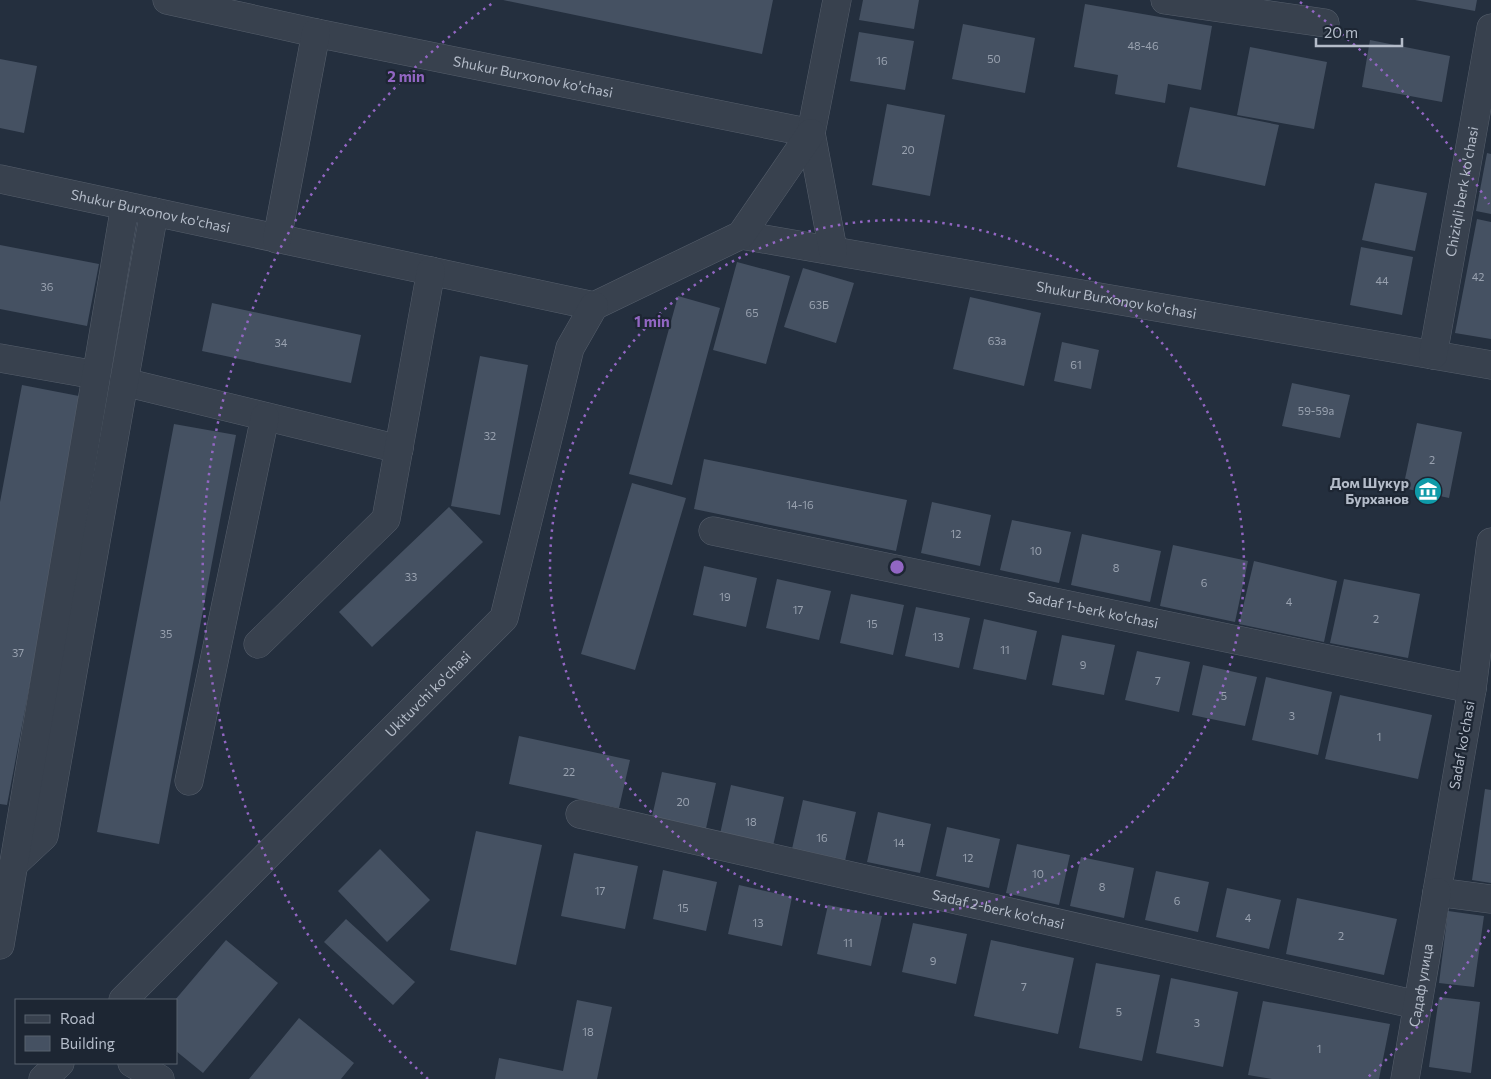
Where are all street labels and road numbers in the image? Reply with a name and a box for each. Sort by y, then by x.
street label: Shukur Burxonov ko'chasi [452,52,614,101]
street label: Chiziqli berk ko'chasi [1442,125,1481,258]
street label: Shukur Burxonov ko'chasi [69,185,232,236]
street label: Shukur Burxonov ko'chasi [1035,277,1198,322]
street label: Sadaf 1-berk ko'chasi [1026,588,1160,632]
street label: Ukituvchi ko'chasi [381,647,474,740]
street label: Sadaf ko'chasi [1445,699,1478,791]
street label: Sadaf 2-berk ko'chasi [931,886,1066,932]
street label: Садаф улица [1405,942,1436,1028]

